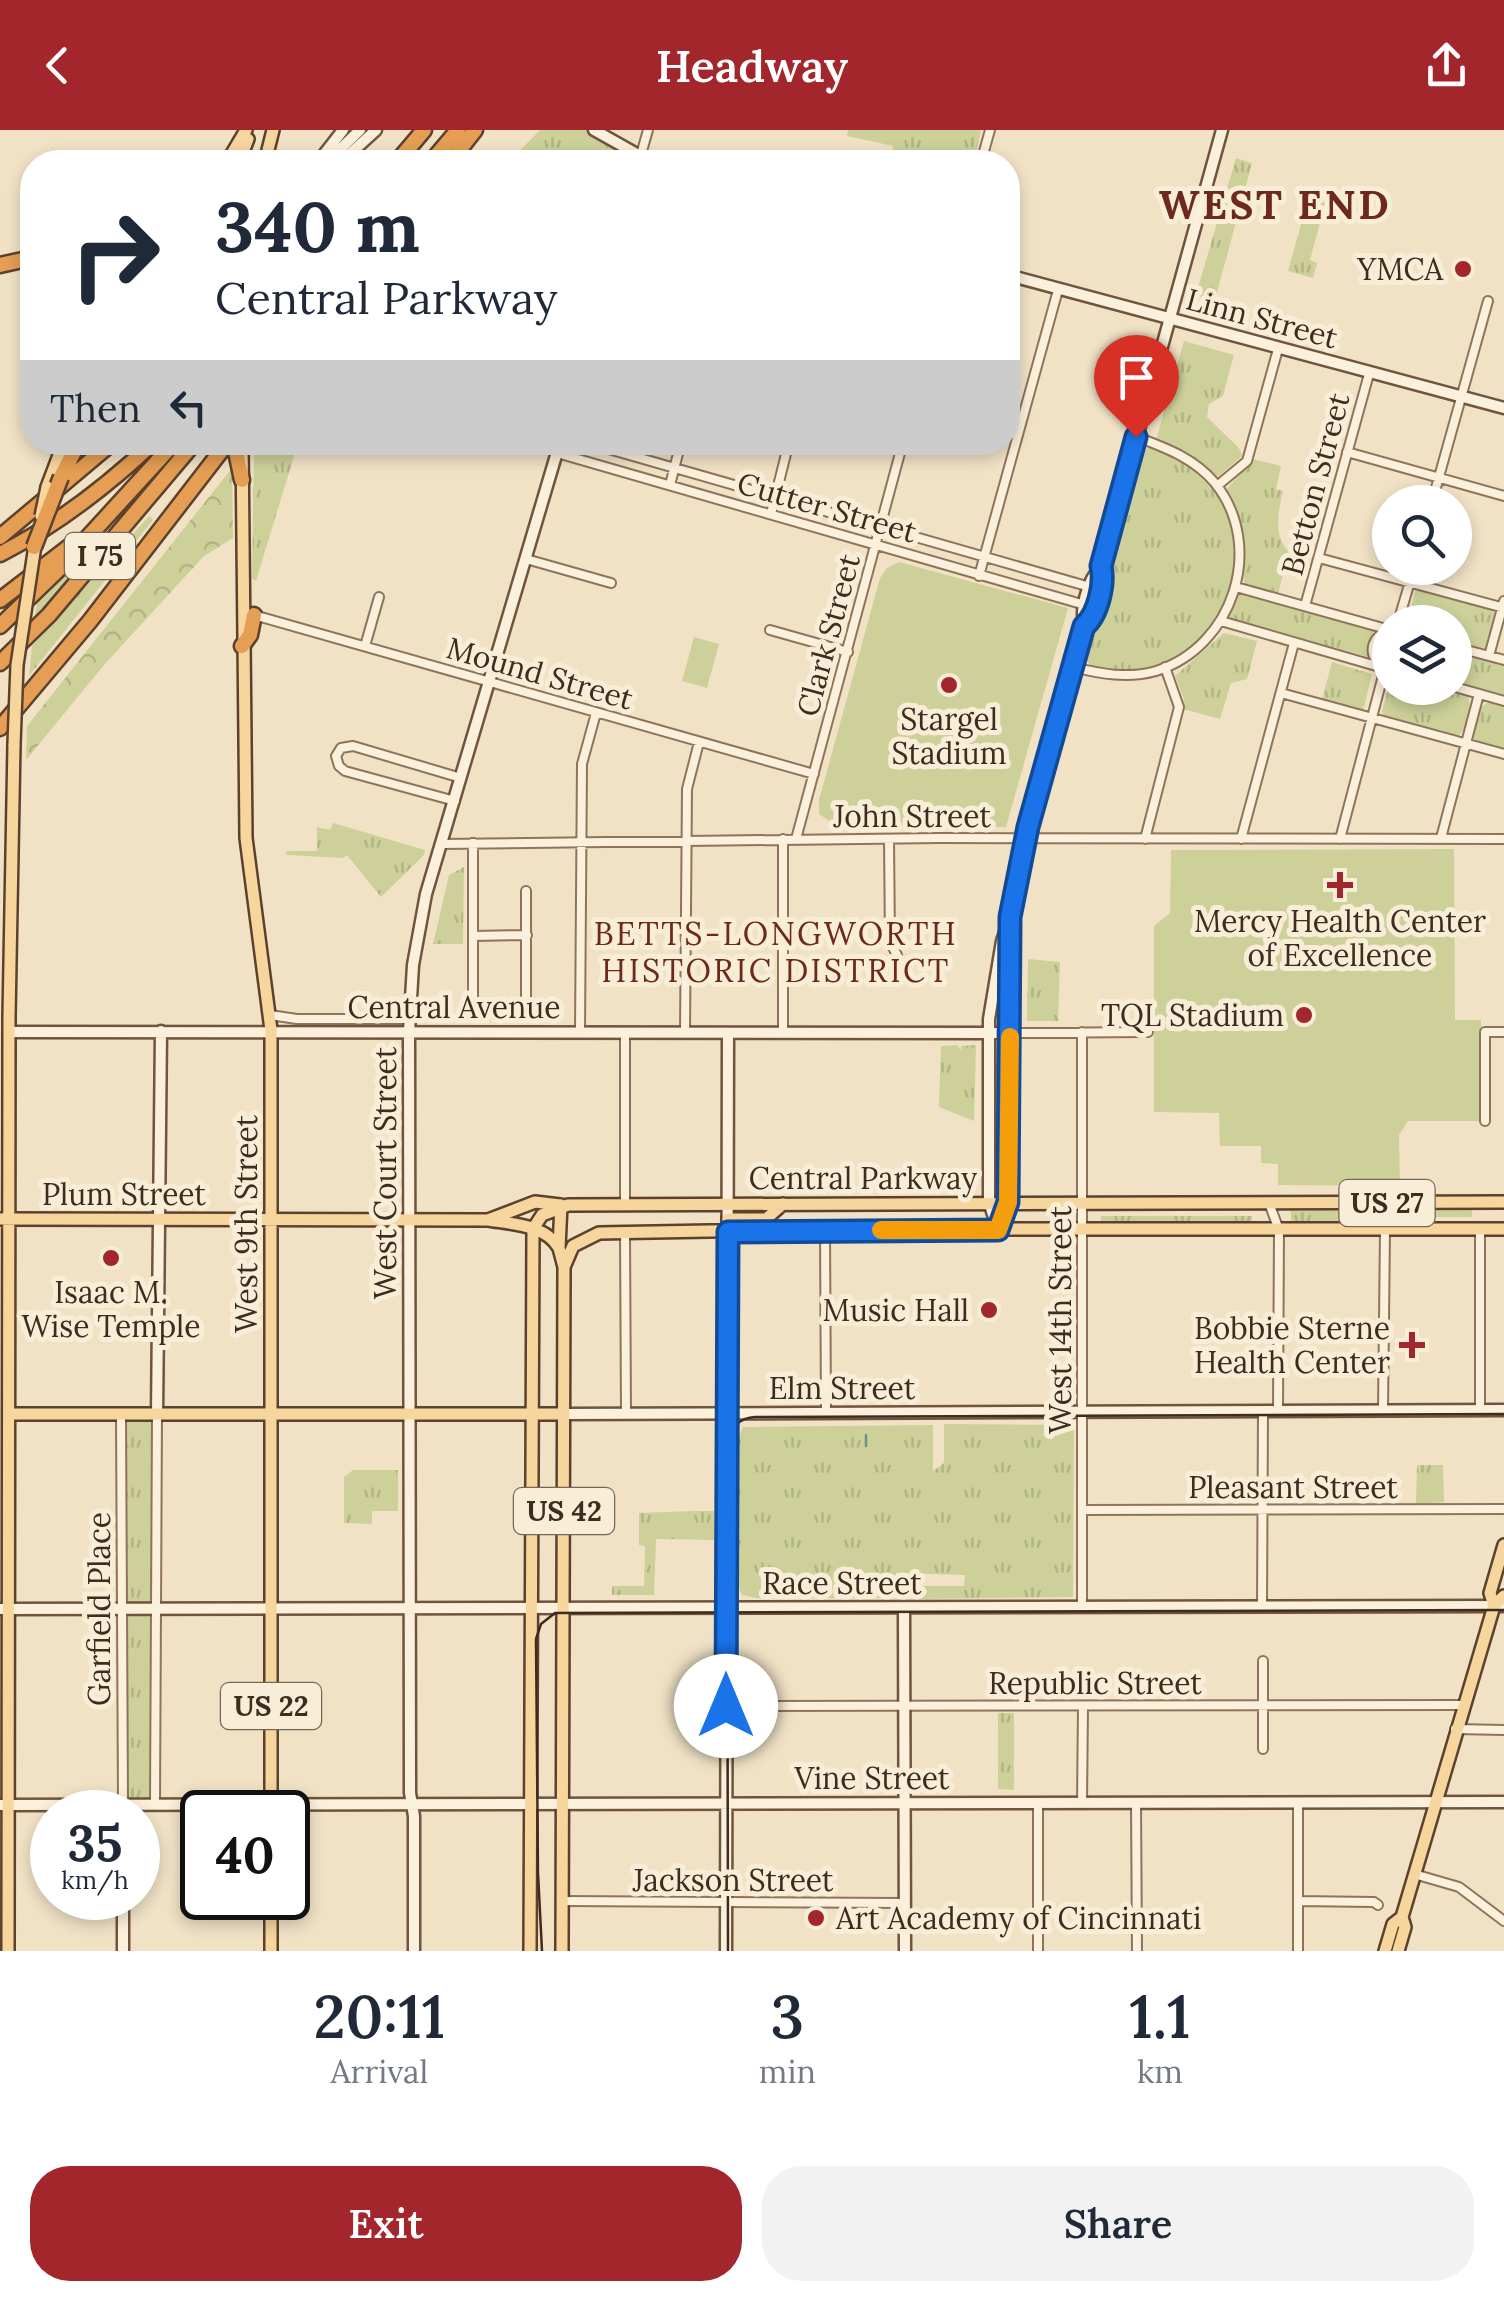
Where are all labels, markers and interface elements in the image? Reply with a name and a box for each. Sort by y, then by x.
text: Headway [656,37,848,94]
icon: back [30,38,85,93]
icon: share [1419,38,1474,93]
district label: WEST END [1159,179,1391,230]
text: 340 m [215,182,420,271]
icon: right [50,190,180,320]
place label: YMCA [1356,250,1444,288]
marker: YMCA [1452,258,1474,280]
text: Central Parkway [215,269,557,326]
street label: Linn Street [1182,280,1342,357]
pin [1094,335,1179,438]
icon: arrive [1109,350,1164,405]
icon: left [161,380,216,435]
text: Then [50,384,141,432]
street label: Betton Street [1272,388,1358,579]
street label: Cutter Street [733,463,921,551]
map controls [1372,485,1472,705]
button: search [1372,485,1472,585]
road number: I 75 [65,533,135,579]
street label: Clark Street [788,549,868,720]
button: layers [1372,605,1472,705]
street label: Mound Street [443,628,638,718]
marker: Stargel Stadium [938,674,960,696]
place label: Stargel Stadium [891,700,1007,772]
street label: John Street [832,797,991,835]
marker: Mercy Health Center of Excellence [1327,872,1353,898]
place label: Mercy Health Center of Excellence [1194,902,1486,974]
district label: BETTS-LONGWORTH HISTORIC DISTRICT [594,913,958,991]
street label: Central Avenue [348,988,560,1026]
place label: TQL Stadium [1101,996,1284,1034]
marker: TQL Stadium [1293,1004,1315,1026]
street label: West Court Street [366,1046,404,1299]
street label: West 9th Street [227,1115,265,1333]
street label: Central Parkway [749,1159,977,1198]
street label: Plum Street [42,1175,206,1213]
road number: US 27 [1340,1180,1434,1226]
street label: West 14th Street [1041,1206,1079,1434]
marker: Isaac M. Wise Temple [100,1247,122,1269]
place label: Isaac M. Wise Temple [22,1273,200,1345]
place label: Music Hall [822,1291,969,1329]
marker: Music Hall [978,1299,1000,1321]
place label: Bobbie Sterne Health Center [1194,1309,1390,1381]
marker: Bobbie Sterne Health Center [1399,1332,1425,1358]
street label: Elm Street [769,1369,916,1407]
street label: Pleasant Street [1188,1468,1398,1506]
road number: US 42 [514,1488,614,1534]
street label: Garfield Place [80,1512,118,1706]
street label: Race Street [762,1564,922,1602]
position arrow [674,1654,778,1758]
street label: Republic Street [988,1664,1202,1702]
road number: US 22 [221,1683,321,1729]
street label: Vine Street [794,1759,950,1797]
speed limit sign: 40 [180,1790,310,1920]
text: 35 [68,1811,123,1875]
street label: Jackson Street [632,1861,834,1899]
text: km/h [61,1864,129,1896]
place label: Art Academy of Cincinnati [835,1899,1201,1938]
marker: Art Academy of Cincinnati [805,1907,827,1929]
text: 20:11 [313,1978,445,2054]
text: 3 [771,1978,804,2054]
text: 1.1 [1129,1978,1191,2054]
text: Arrival [331,2051,428,2092]
text: min [759,2051,816,2092]
text: km [1137,2051,1183,2092]
button: Exit [30,2166,742,2281]
button: Share [762,2166,1474,2281]

